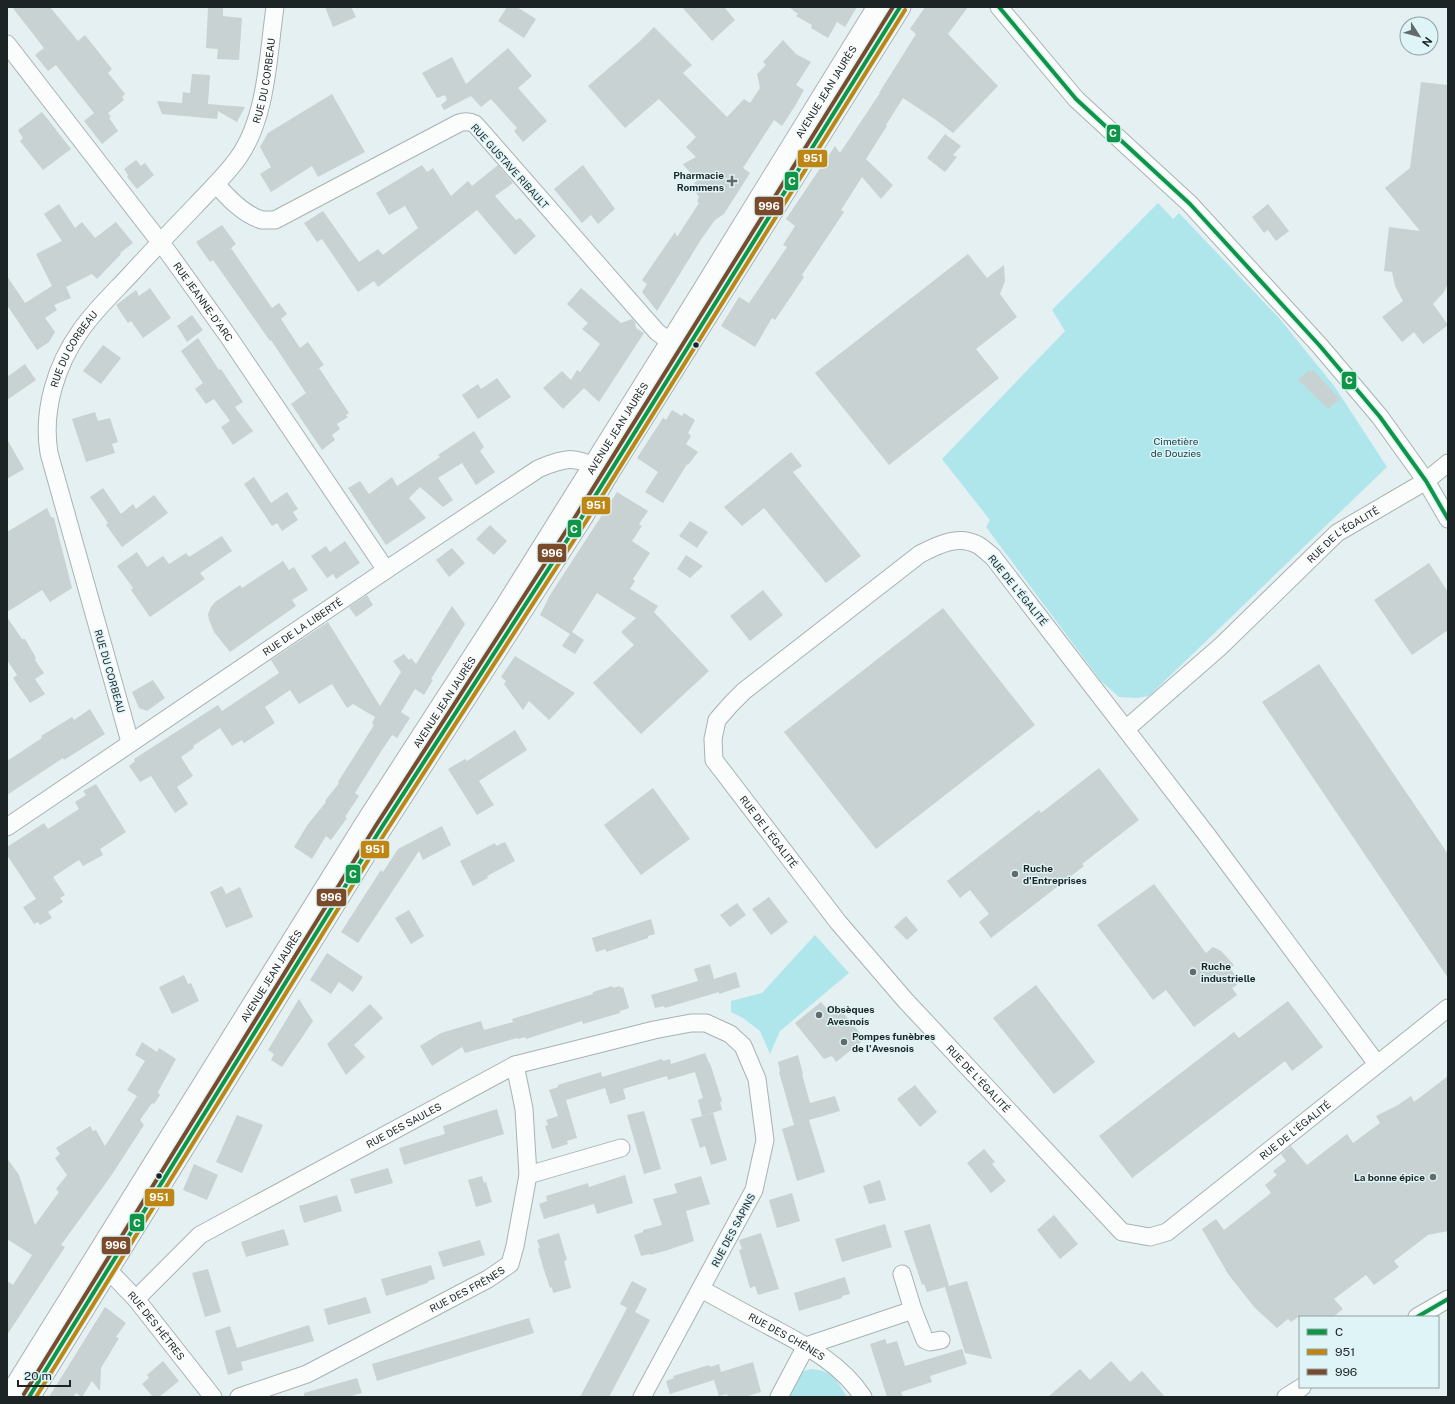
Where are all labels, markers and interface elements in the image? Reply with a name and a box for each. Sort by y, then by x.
north arrow [1399,16,1439,56]
text: N [1420,35,1434,49]
street label: RUE DU CORBEAU [250,37,277,125]
street label: AVENUE JEAN JAURÈS [793,43,859,140]
street label: RUE GUSTAVE RIBAULT [469,121,551,211]
line badge: C [1106,124,1121,143]
text: C [1109,127,1117,139]
line badge: 951 [797,149,828,168]
text: 951 [803,152,823,164]
place label: Pharmacie Rommens [673,169,724,193]
line badge: C [784,171,799,191]
text: C [788,175,796,187]
marker: Pharmacie Rommens [727,176,737,186]
line badge: 996 [754,196,784,216]
text: 996 [758,200,780,212]
street label: RUE JEANNE-D'ARC [171,260,236,344]
street label: RUE DU CORBEAU [48,308,100,389]
unlabelled marker [691,340,701,350]
line badge: C [1341,371,1357,390]
text: C [1345,374,1353,386]
street label: AVENUE JEAN JAURÈS [584,380,651,476]
park label: Cimetière de Douzies [1151,435,1201,459]
line badge: 951 [581,496,611,515]
text: 951 [586,499,606,511]
street label: RUE DE L'ÉGALITÉ [1304,504,1381,565]
line badge: C [567,519,582,538]
text: C [570,523,578,535]
line badge: 996 [537,543,567,563]
text: 996 [541,547,563,559]
street label: RUE DE L'ÉGALITÉ [986,552,1050,628]
street label: RUE DE LA LIBERTÉ [260,595,345,658]
street label: RUE DU CORBEAU [92,628,128,714]
street label: AVENUE JEAN JAURÈS [410,654,478,750]
street label: RUE DE L'ÉGALITÉ [737,793,800,870]
line badge: 951 [360,840,390,859]
text: 951 [365,843,385,855]
place label: Ruche d'Entreprises [1023,862,1087,886]
line badge: C [345,864,361,884]
text: C [349,868,357,880]
marker: Ruche d'Entreprises [1010,869,1020,879]
line badge: 996 [316,888,347,907]
text: 996 [320,891,342,903]
street label: AVENUE JEAN JAURÈS [238,927,304,1024]
place label: Ruche industrielle [1201,960,1256,984]
marker: Ruche industrielle [1188,967,1198,977]
place label: Obsèques Avesnois [827,1003,875,1027]
marker: Obsèques Avesnois [814,1010,824,1020]
place label: Pompes funèbres de l'Avesnois [852,1030,935,1054]
marker: Pompes funèbres de l'Avesnois [839,1037,849,1047]
street label: RUE DE L'ÉGALITÉ [944,1042,1013,1115]
street label: RUE DE L'ÉGALITÉ [1257,1098,1333,1162]
street label: RUE DES SAULES [364,1100,444,1150]
unlabelled marker [154,1171,164,1181]
place label: La bonne épice [1354,1171,1425,1183]
marker: La bonne épice [1428,1172,1438,1182]
line badge: 951 [144,1188,175,1207]
text: 951 [149,1191,169,1203]
street label: RUE DES SAPINS [709,1191,758,1269]
line badge: C [129,1213,145,1232]
text: C [133,1217,141,1229]
line badge: 996 [101,1236,131,1255]
text: 996 [105,1239,127,1251]
street label: RUE DES FRÊNES [427,1263,507,1315]
street label: RUE DES HÊTRES [126,1289,188,1362]
street label: RUE DES CHÊNES [747,1310,828,1363]
legend [1299,1316,1439,1388]
text: C [1335,1325,1343,1339]
text: 951 [1335,1345,1355,1359]
scale bar [18,1362,70,1388]
text: 996 [1335,1365,1357,1379]
text: 20 m [24,1369,52,1383]

